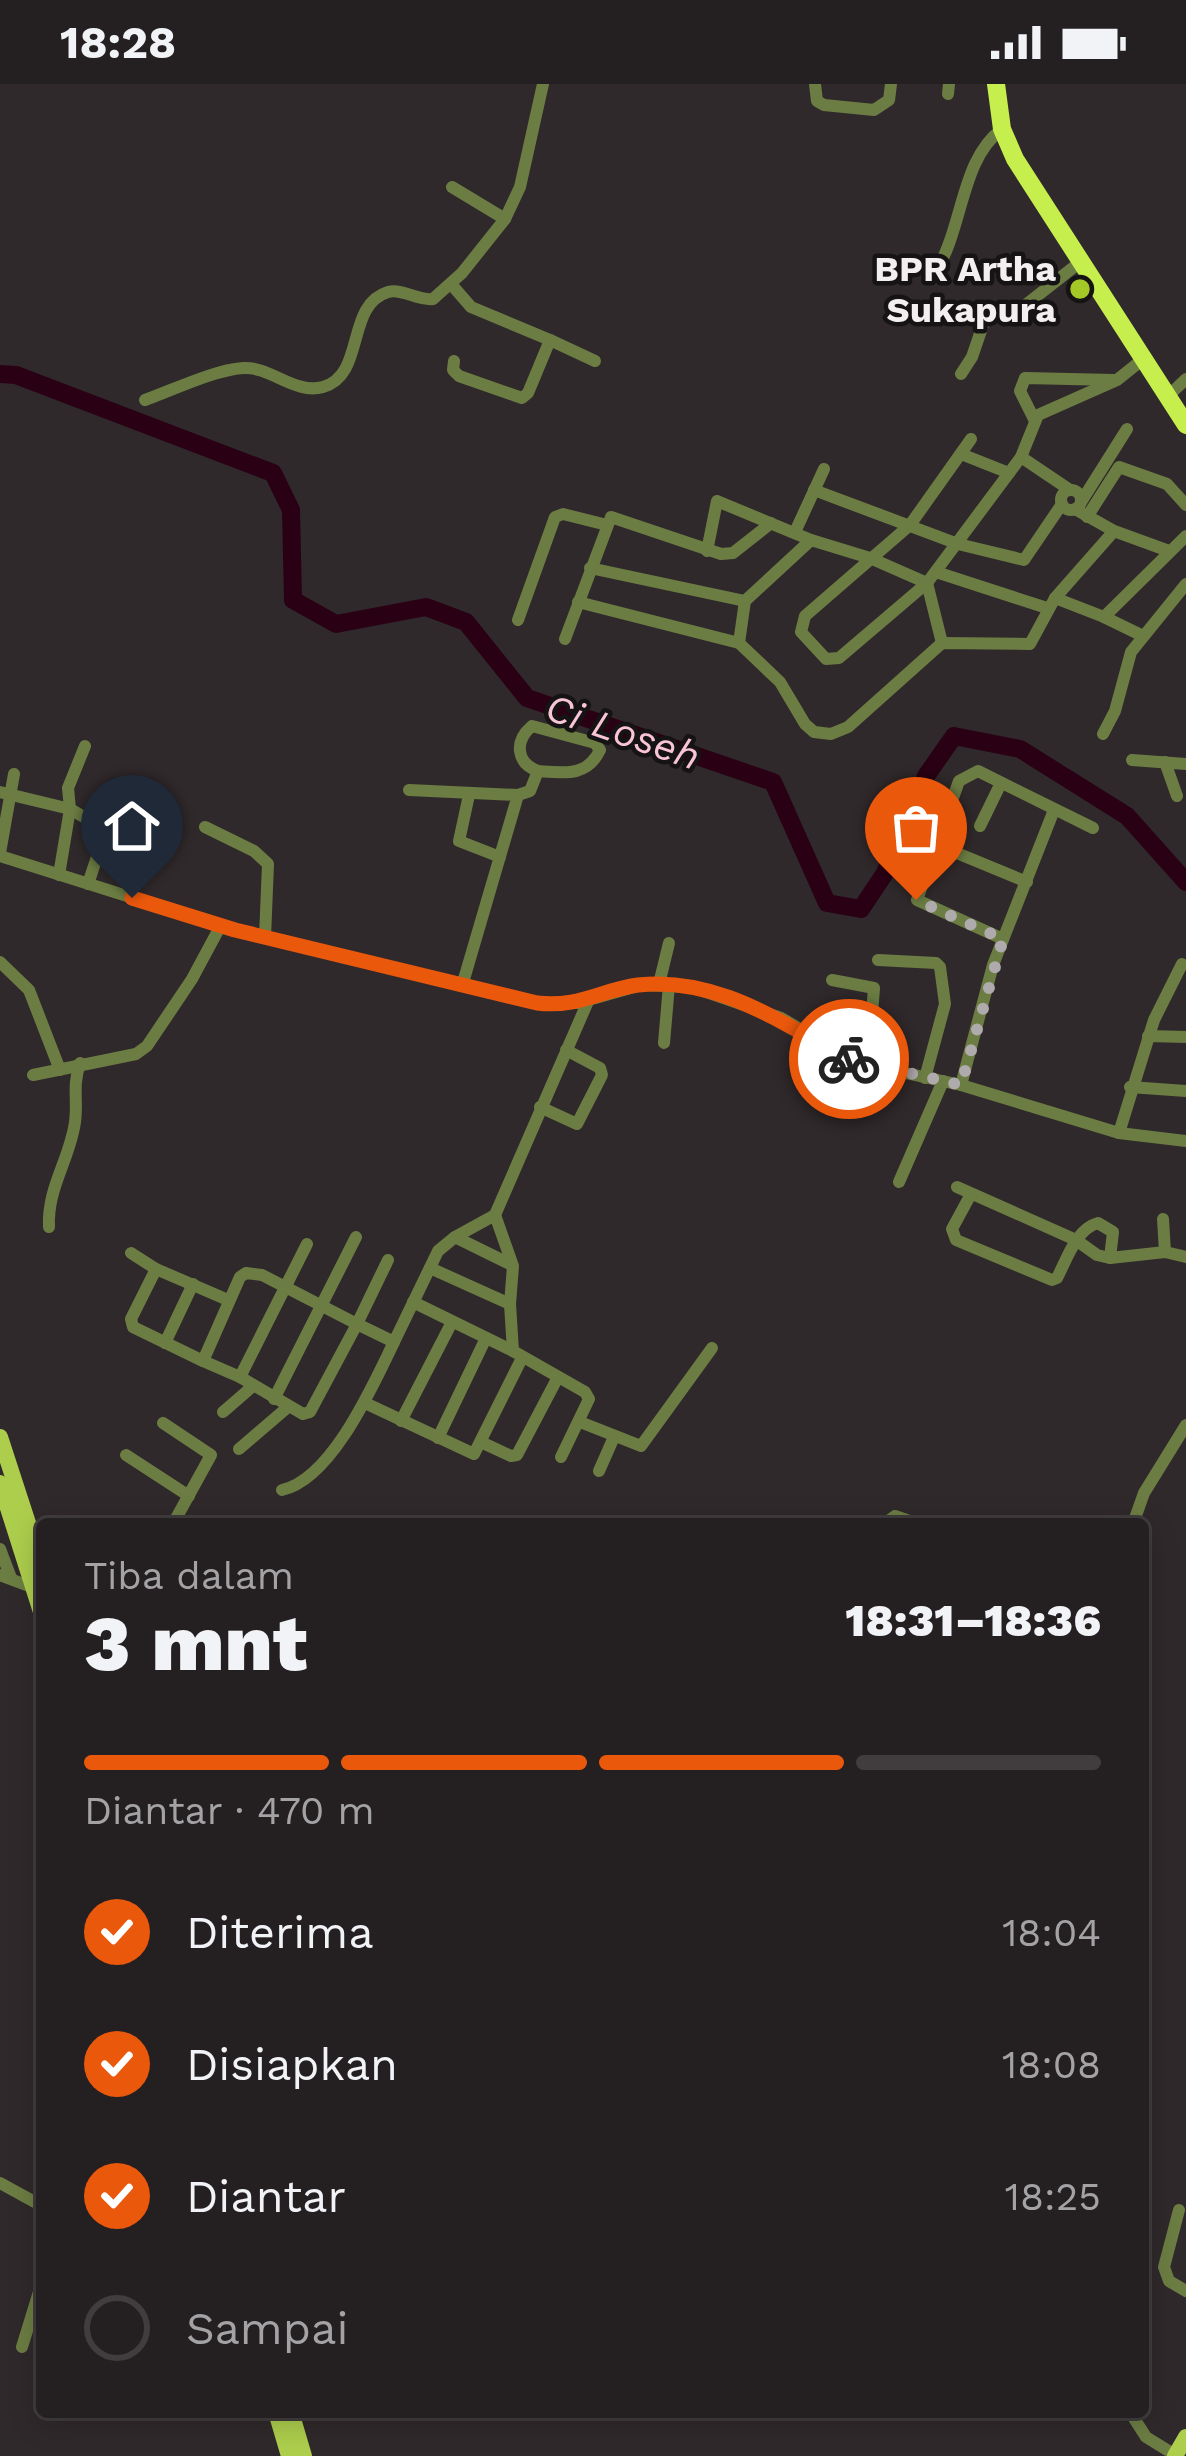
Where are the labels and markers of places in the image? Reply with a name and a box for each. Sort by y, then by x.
place label: BPR Artha Sukapura [874,248,1056,331]
marker: BPR Artha Sukapura [1067,276,1093,302]
pin [81,775,183,898]
pin [865,777,967,900]

